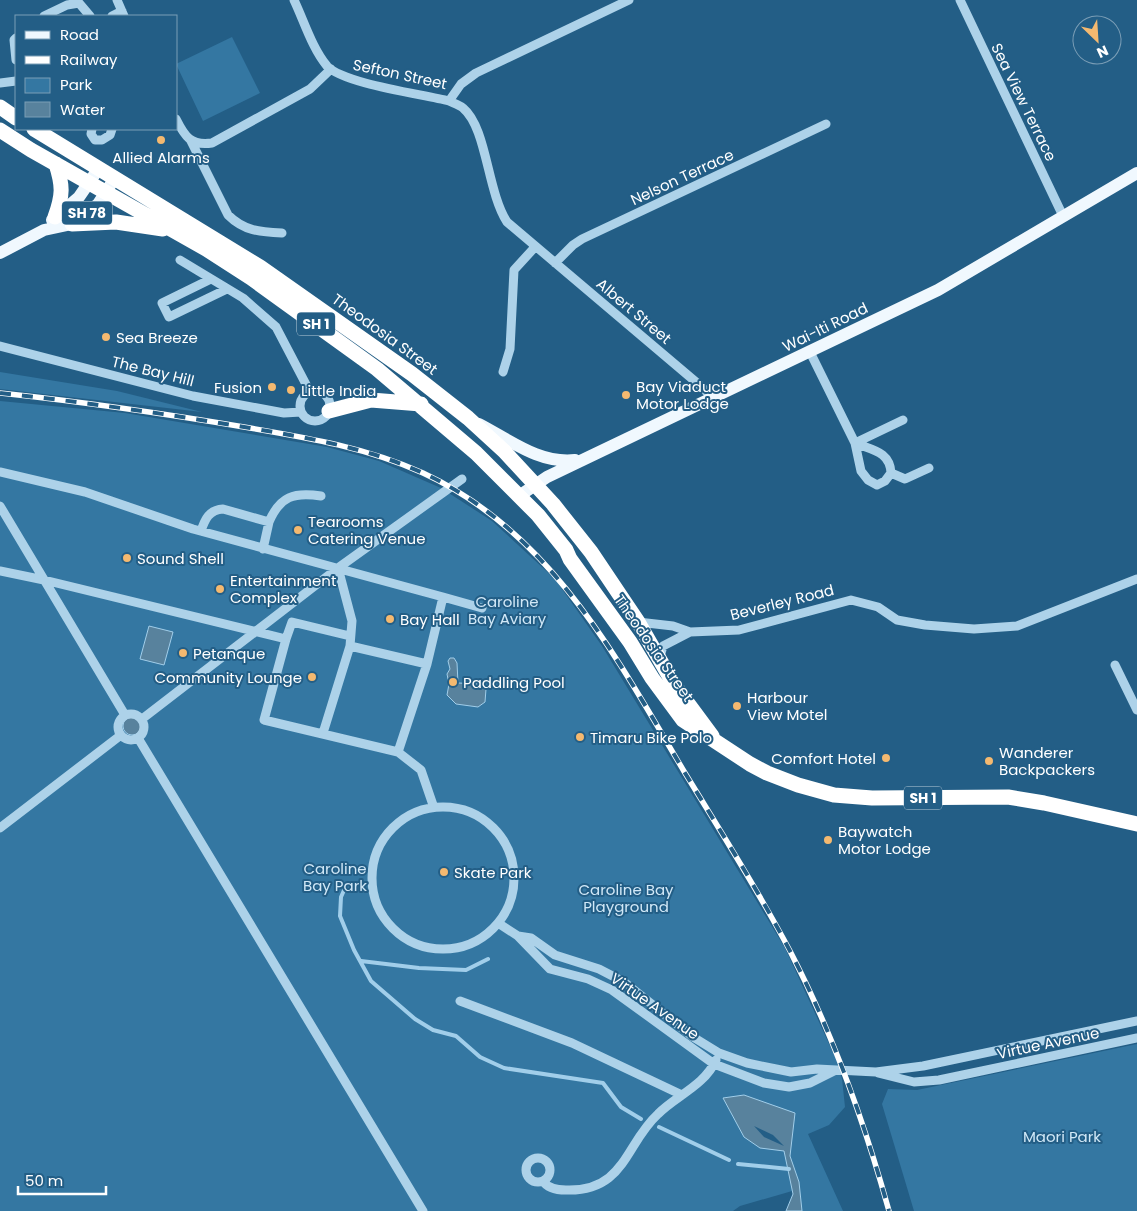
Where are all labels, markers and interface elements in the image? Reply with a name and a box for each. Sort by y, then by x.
legend [15,15,178,130]
north arrow [1072,15,1122,65]
text: Road [60,24,99,45]
street label: Sea View Terrace [986,39,1062,165]
text: N [1093,40,1111,63]
text: Railway [60,49,118,70]
street label: Sefton Street [351,54,449,94]
text: Park [60,74,92,95]
text: Water [60,99,106,120]
marker: Allied Alarms [155,134,167,146]
street label: Nelson Terrace [627,144,737,210]
place label: Allied Alarms [112,147,210,168]
road number: SH 78 [62,202,112,224]
street label: Albert Street [592,273,676,349]
street label: Theodosia Street [328,288,442,380]
street label: Wai-Iti Road [779,297,871,357]
road number: SH 1 [297,312,335,336]
place label: Sea Breeze [116,327,198,348]
marker: Sea Breeze [100,331,112,343]
street label: The Bay Hill [110,351,196,391]
place label: Bay Viaduct Motor Lodge [636,376,729,414]
place label: Fusion [214,377,262,398]
place label: Little India [301,380,376,401]
marker: Fusion [266,381,278,393]
marker: Little India [285,384,297,396]
marker: Bay Viaduct Motor Lodge [620,389,632,401]
place label: Tearooms Catering Venue [308,511,425,549]
marker: Tearooms Catering Venue [292,524,304,536]
place label: Sound Shell [137,548,224,569]
marker: Sound Shell [121,552,133,564]
place label: Entertainment Complex [230,570,336,608]
street label: Beverley Road [728,579,836,625]
marker: Entertainment Complex [214,583,226,595]
street label: Theodosia Street [609,590,699,706]
park label: Caroline Bay Aviary [468,591,547,629]
place label: Bay Hall [400,609,460,630]
marker: Bay Hall [384,613,396,625]
place label: Petanque [193,643,265,664]
marker: Petanque [177,647,189,659]
place label: Community Lounge [154,667,302,688]
marker: Community Lounge [306,671,318,683]
place label: Paddling Pool [463,672,565,693]
marker: Paddling Pool [447,676,459,688]
place label: Harbour View Motel [747,687,827,725]
marker: Harbour View Motel [731,700,743,712]
place label: Timaru Bike Polo [590,727,712,748]
marker: Timaru Bike Polo [574,731,586,743]
place label: Wanderer Backpackers [999,742,1095,780]
place label: Comfort Hotel [771,748,876,769]
marker: Comfort Hotel [880,752,892,764]
marker: Wanderer Backpackers [983,755,995,767]
road number: SH 1 [904,786,942,810]
place label: Baywatch Motor Lodge [838,821,931,859]
marker: Baywatch Motor Lodge [822,834,834,846]
park label: Caroline Bay Park [303,858,367,896]
place label: Skate Park [454,862,532,883]
marker: Skate Park [438,866,450,878]
park label: Caroline Bay Playground [579,879,674,917]
street label: Virtue Avenue [606,968,704,1044]
street label: Virtue Avenue [995,1022,1101,1064]
park label: Maori Park [1023,1126,1101,1147]
scale bar [18,1164,105,1196]
text: 50 m [25,1170,63,1191]

